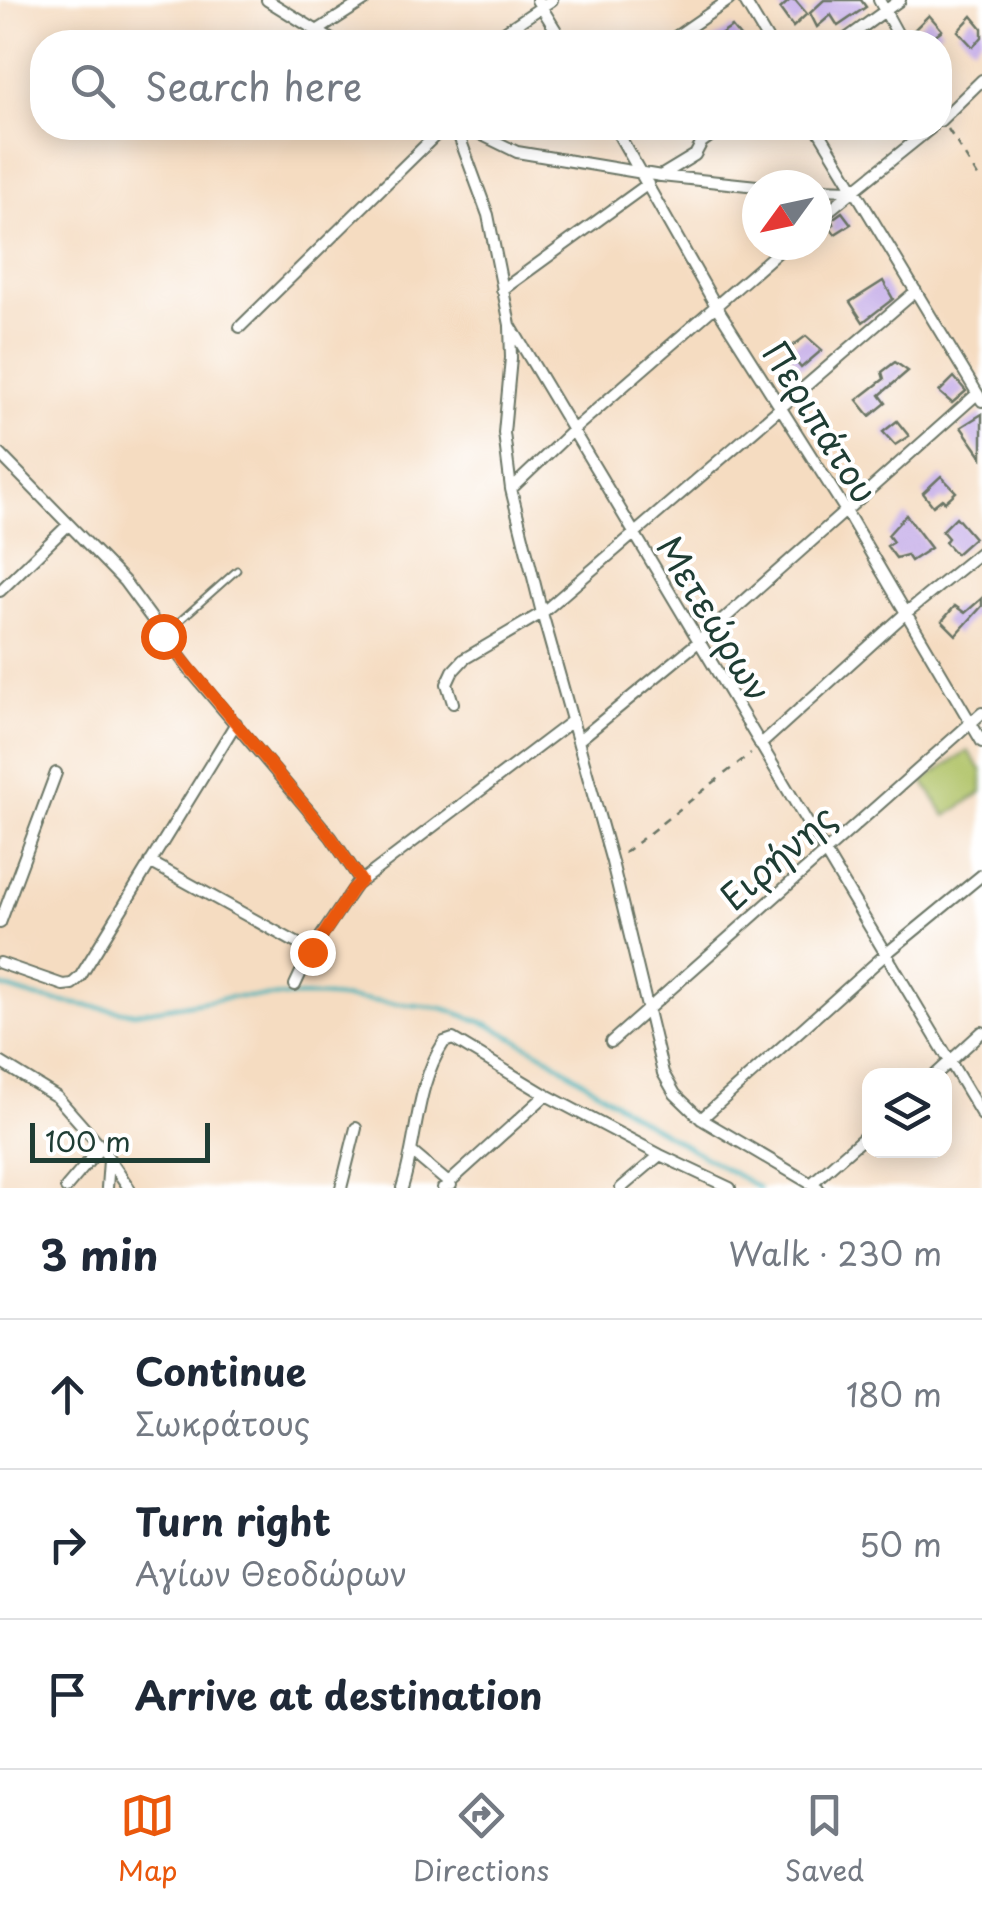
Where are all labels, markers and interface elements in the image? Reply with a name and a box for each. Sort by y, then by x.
search box [30,30,952,140]
text: Search here [145,57,362,114]
icon: search [65,58,120,113]
north arrow [742,170,832,260]
street label: Περιπάτου [750,329,892,513]
street label: Μετεώρων [644,525,786,711]
route start [141,614,187,660]
street label: Ειρήνης [707,791,847,921]
route end [290,930,336,976]
map controls [862,1068,952,1158]
button: layers [862,1068,952,1158]
scale bar [30,1118,210,1162]
text: 100 m [45,1119,131,1162]
text: 3 min [40,1222,158,1285]
text: Walk · 230 m [729,1229,942,1277]
text: Continue [135,1342,306,1399]
icon: ahead [40,1367,95,1422]
text: 180 m [846,1370,942,1418]
text: Σωκράτους [135,1399,310,1447]
text: Turn right [135,1492,331,1549]
icon: right [40,1517,95,1572]
text: 50 m [859,1520,942,1568]
text: Αγίων Θεοδώρων [135,1549,408,1597]
text: Arrive at destination [135,1666,543,1723]
icon: arrive [40,1667,95,1722]
tab: Map [118,1788,178,1891]
tab: Directions [413,1788,549,1891]
tab: Saved [785,1788,864,1891]

